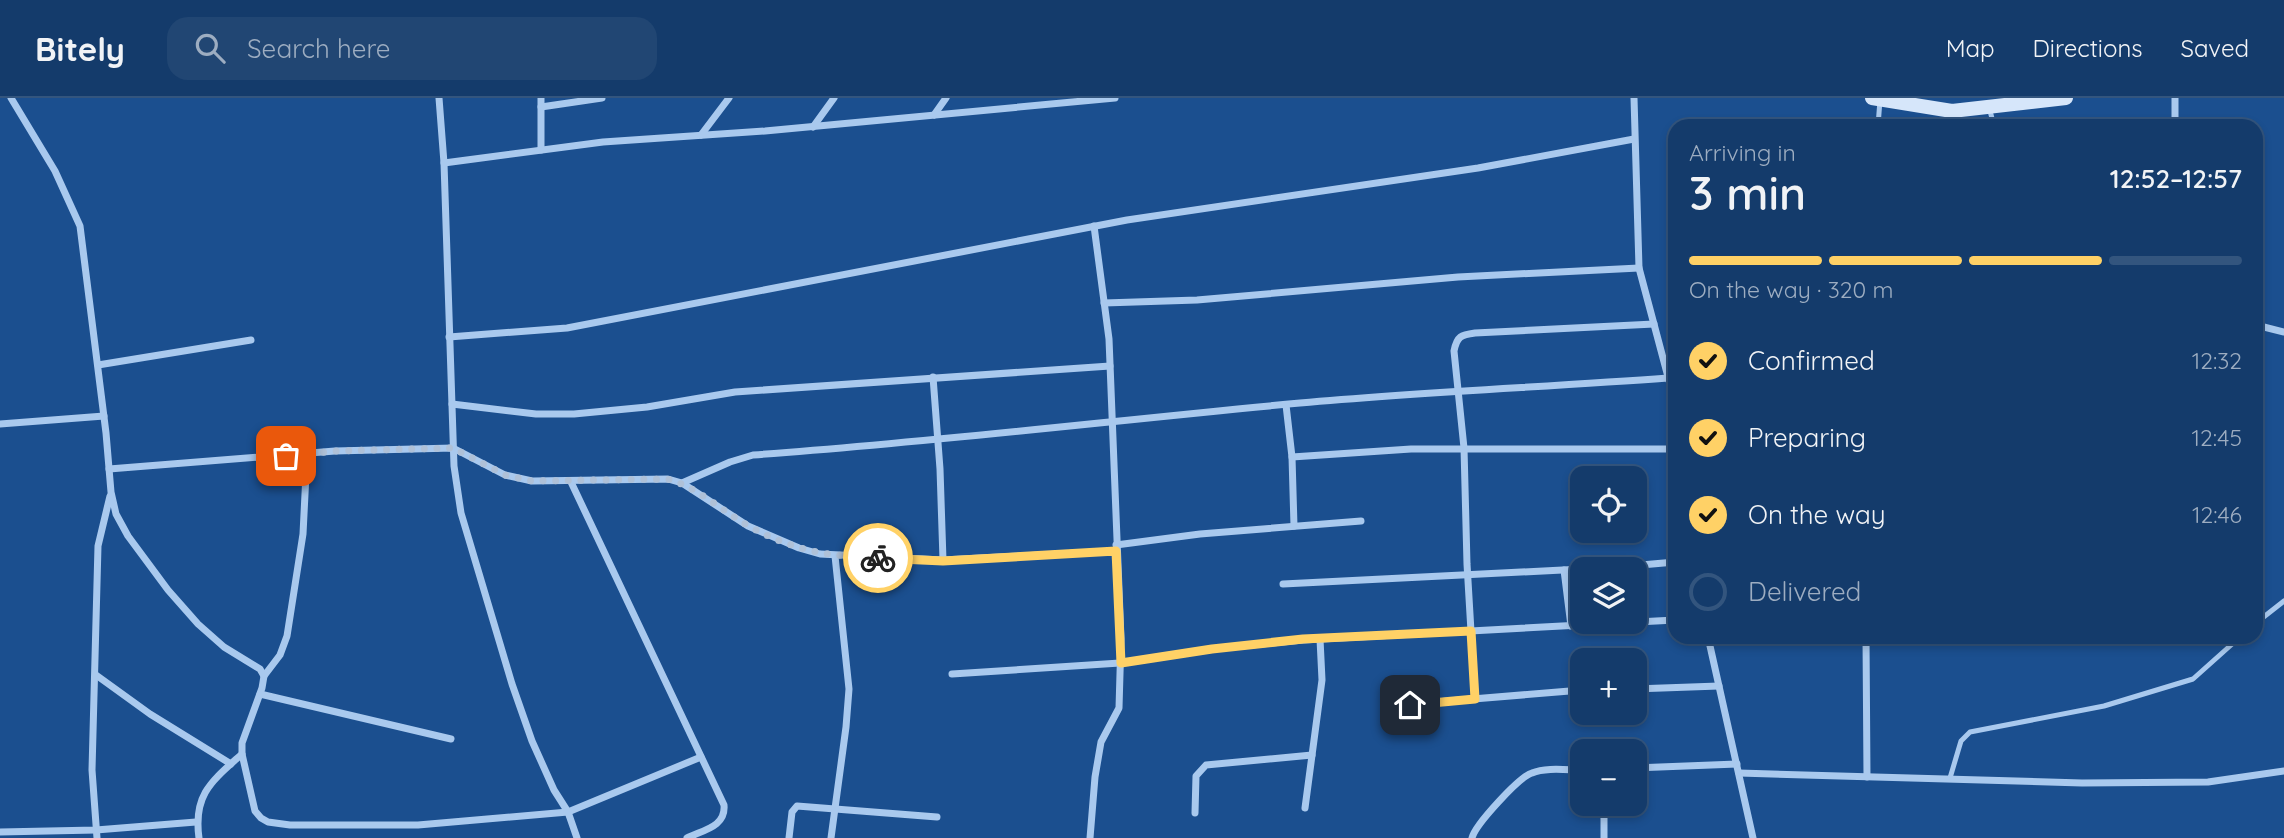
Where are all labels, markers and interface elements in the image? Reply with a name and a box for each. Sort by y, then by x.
search box [167,17,657,80]
text: Bitely [35,28,125,69]
icon: search [191,29,229,67]
text: Search here [247,32,391,65]
text: Map [1946,33,1995,63]
text: Directions [2033,33,2143,63]
text: Saved [2181,33,2249,63]
text: Arriving in [1689,138,1796,167]
text: 12:52–12:57 [2110,162,2242,195]
text: 3 min [1689,164,1806,222]
text: On the way · 320 m [1689,275,1894,304]
icon: check [1689,342,1727,380]
text: Confirmed [1748,344,1875,377]
text: 12:32 [2192,346,2242,375]
icon: check [1689,419,1727,457]
text: Preparing [1748,421,1866,454]
text: 12:45 [2192,423,2242,452]
pin [256,426,316,486]
icon: bag [267,437,305,475]
map controls [1570,466,1647,816]
button: locate [1570,466,1647,543]
icon: check [1689,496,1727,534]
text: On the way [1748,498,1886,531]
text: 12:46 [2192,500,2242,529]
courier [843,523,913,593]
icon: bike [859,539,897,577]
button: layers [1570,557,1647,634]
text: Delivered [1748,575,1861,608]
button: + [1570,648,1647,725]
pin [1380,675,1440,735]
icon: home [1391,686,1429,724]
button: − [1570,739,1647,816]

